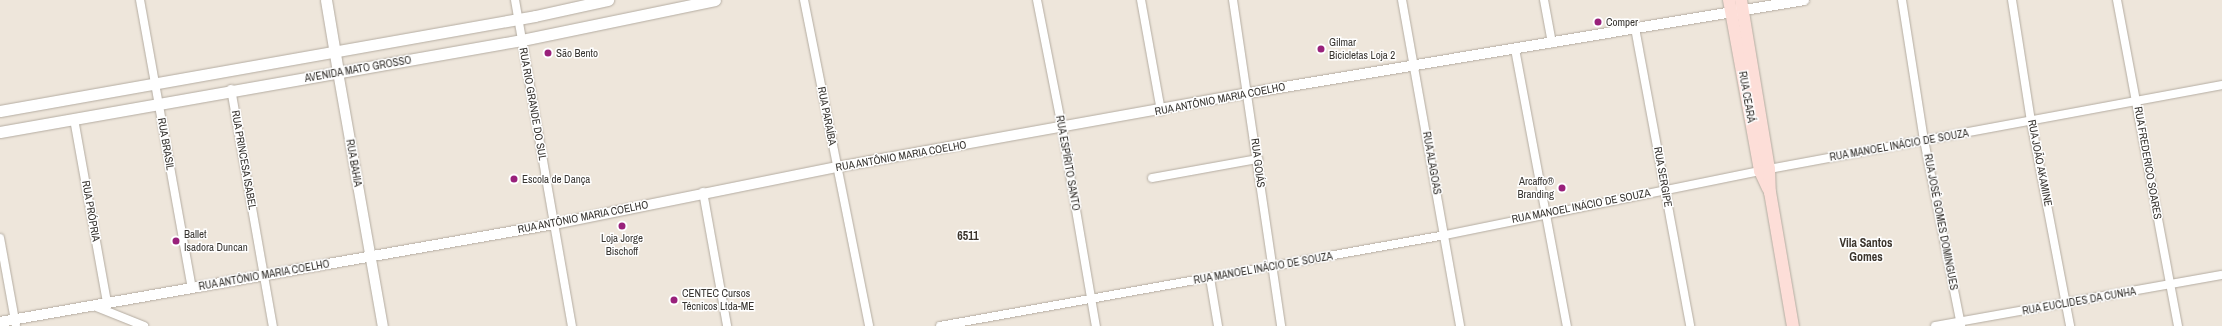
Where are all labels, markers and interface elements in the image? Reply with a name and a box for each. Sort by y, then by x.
place label: Comper [1606,15,1638,29]
marker: Comper [1593,17,1603,27]
place label: Gilmar Bicicletas Loja 2 [1329,36,1395,62]
marker: Gilmar Bicicletas Loja 2 [1316,44,1326,54]
street label: RUA RIO GRANDE DO SUL [517,46,549,162]
place label: São Bento [556,46,598,60]
marker: São Bento [543,48,553,58]
street label: AVENIDA MATO GROSSO [303,53,413,85]
street label: RUA CEARÁ [1736,70,1758,124]
street label: RUA ANTÔNIO MARIA COELHO [1153,80,1287,118]
street label: RUA PARAÍBA [815,85,839,147]
street label: RUA FREDERICO SOARES [2132,105,2164,221]
street label: RUA PRINCESA ISABEL [229,109,259,211]
street label: RUA ESPÍRITO SANTO [1053,114,1083,212]
street label: RUA BRASIL [155,116,177,172]
street label: RUA JOÃO AKAMINE [2025,118,2055,208]
street label: RUA MANOEL INÁCIO DE SOUZA [1828,126,1970,164]
street label: RUA ALAGOAS [1420,130,1444,196]
street label: RUA GOIÁS [1248,137,1268,189]
street label: RUA BAHIA [343,138,365,188]
street label: RUA ANTÔNIO MARIA COELHO [834,138,968,174]
street label: RUA SERGIPE [1651,145,1675,209]
street label: RUA JOSÉ GOMES DOMINGUES [1921,152,1961,292]
place label: Escola de Dança [522,172,590,186]
marker: Escola de Dança [509,174,519,184]
place label: Arcaffo® Branding [1517,175,1554,201]
street label: RUA PRÓPRIA [79,179,103,243]
marker: Arcaffo® Branding [1557,183,1567,193]
street label: RUA MANOEL INÁCIO DE SOUZA [1510,186,1652,226]
street label: RUA ANTÔNIO MARIA COELHO [516,198,650,236]
marker: Loja Jorge Bischoff [617,221,627,231]
place label: Ballet Isadora Duncan [184,228,248,254]
district label: 6511 [957,230,979,244]
place label: Loja Jorge Bischoff [601,232,643,258]
marker: Ballet Isadora Duncan [171,236,181,246]
district label: Vila Santos Gomes [1840,237,1892,265]
street label: RUA MANOEL INÁCIO DE SOUZA [1192,249,1334,287]
street label: RUA ANTÔNIO MARIA COELHO [197,257,331,293]
street label: RUA EUCLIDES DA CUNHA [2021,284,2137,318]
place label: CENTEC Cursos Técnicos Ltda-ME [682,287,754,313]
marker: CENTEC Cursos Técnicos Ltda-ME [669,295,679,305]

